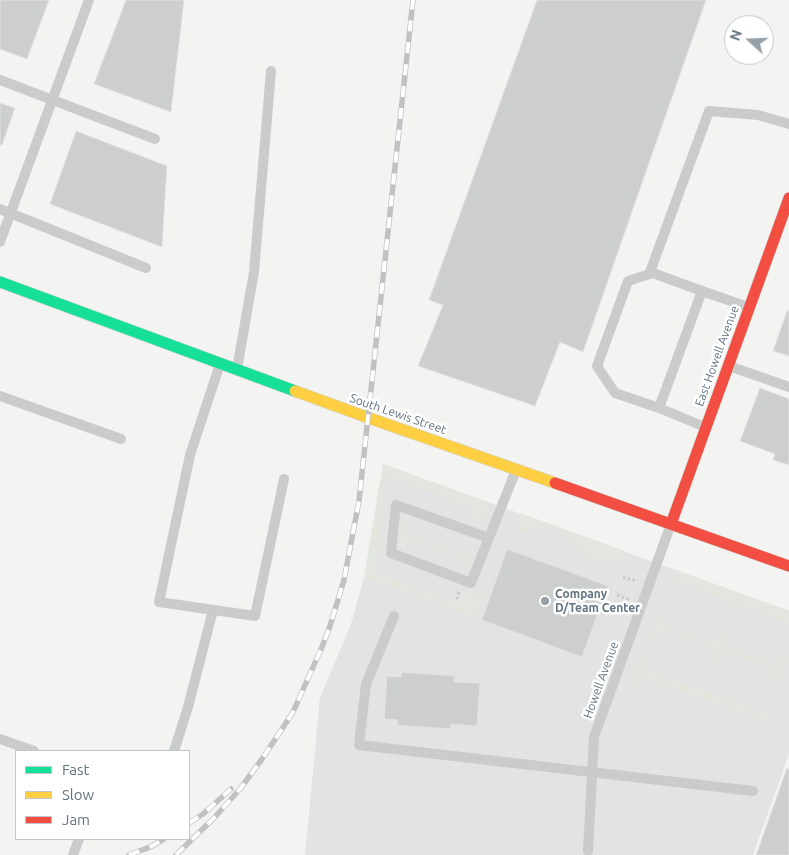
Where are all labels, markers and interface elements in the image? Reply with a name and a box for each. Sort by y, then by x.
north arrow [724,15,774,65]
text: N [727,28,745,43]
street label: East Howell Avenue [692,304,742,408]
street label: South Lewis Street [348,391,448,437]
place label: Company D/Team Center [555,587,640,615]
marker: Company D/Team Center [539,595,551,607]
street label: Howell Avenue [580,640,622,720]
legend [15,750,190,840]
text: Fast [62,761,89,778]
text: Slow [62,786,94,803]
text: Jam [62,811,90,828]

